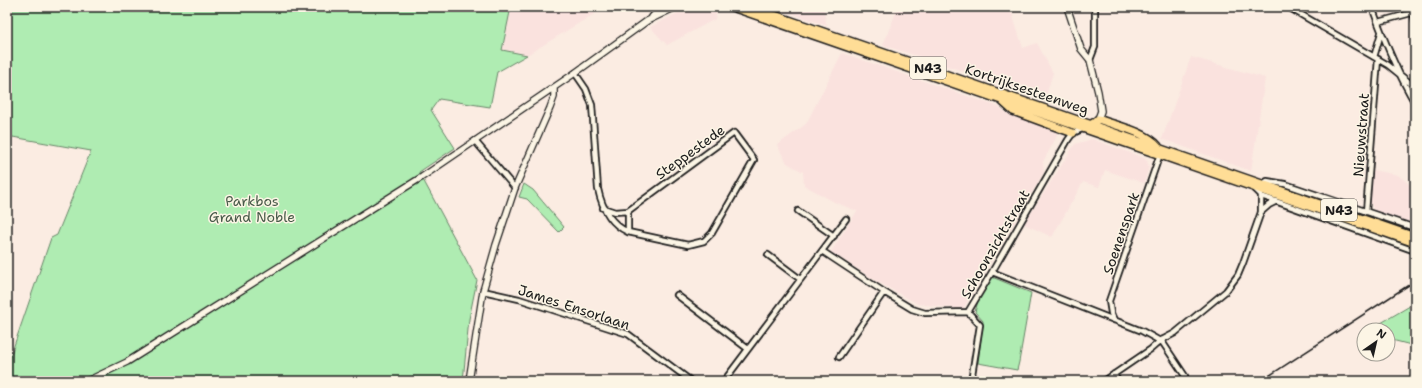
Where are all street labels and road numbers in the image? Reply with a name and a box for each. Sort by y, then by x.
road number: N43 [910,57,946,79]
street label: Kortrijksesteenweg [963,59,1091,119]
street label: Nieuwstraat [1349,93,1373,177]
street label: Steppestede [652,121,728,183]
street label: Schoonzichtstraat [956,186,1034,302]
street label: Soenenspark [1099,189,1143,277]
road number: N43 [1321,199,1357,221]
street label: James Ensorlaan [516,280,633,334]

